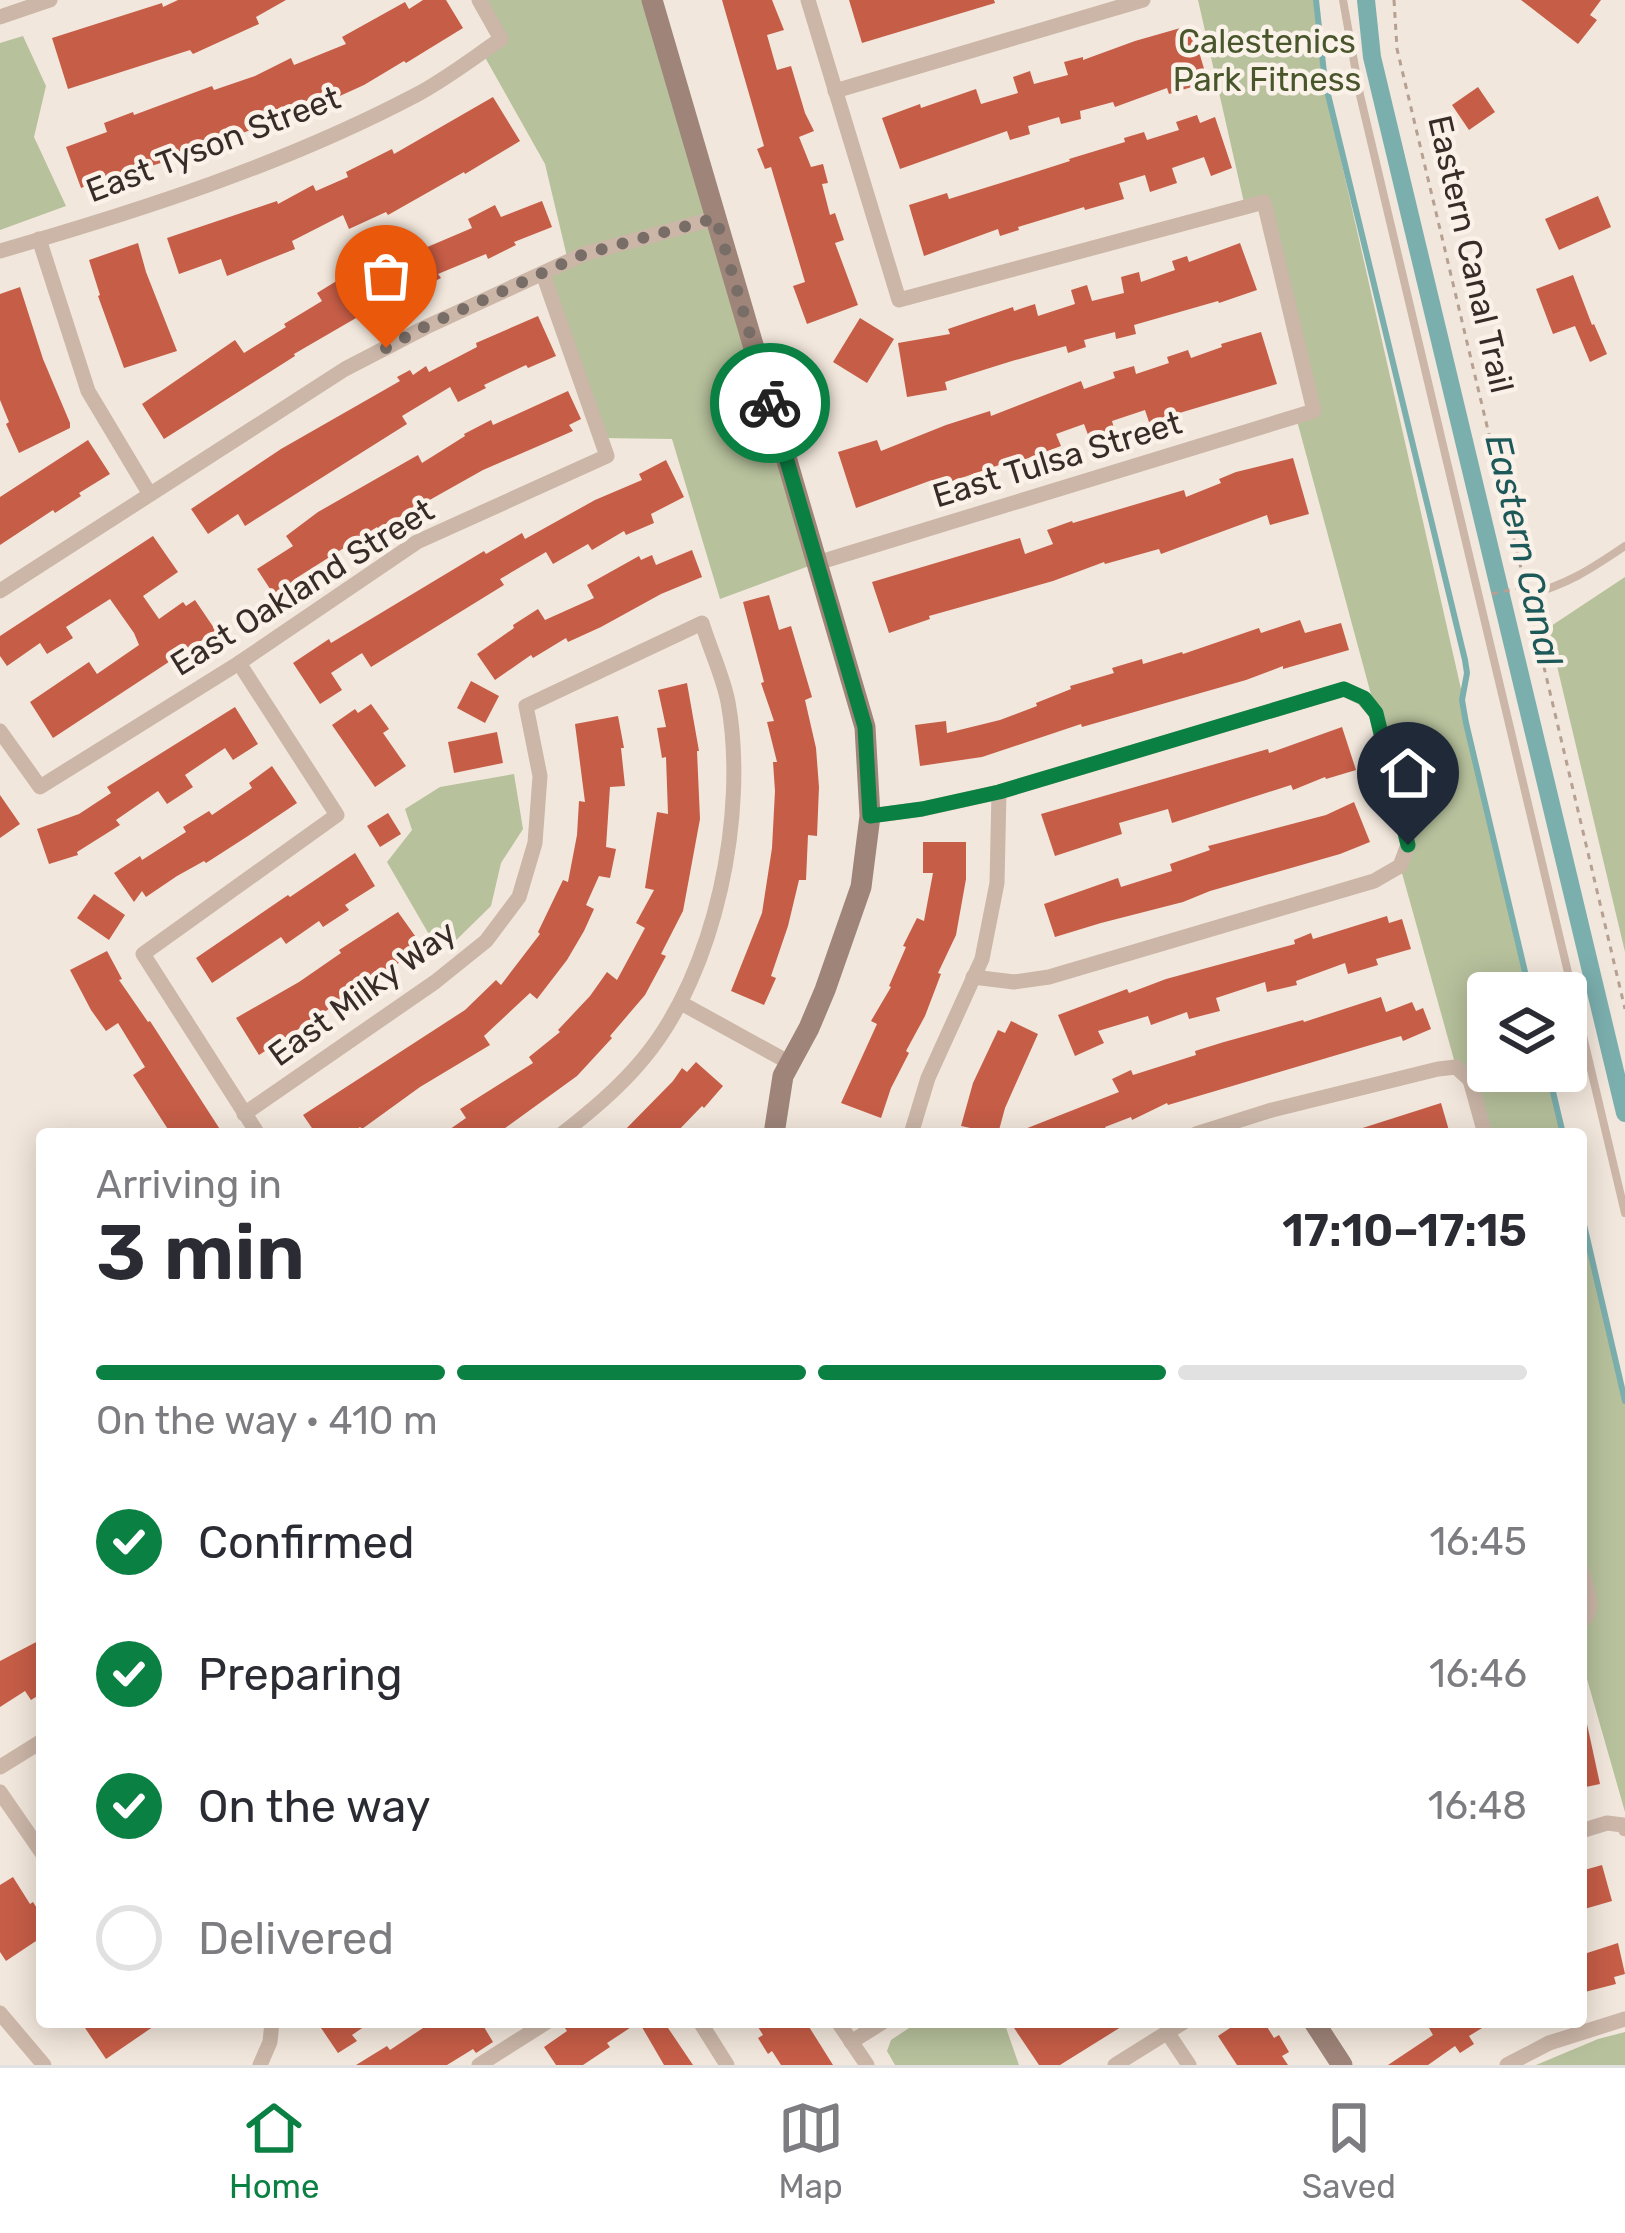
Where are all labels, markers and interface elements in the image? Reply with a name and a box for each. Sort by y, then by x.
park label: Calestenics Park Fitness [1173,22,1361,99]
street label: East Tyson Street [81,78,345,210]
street label: Eastern Canal Trail [1420,111,1522,397]
pin [335,225,437,348]
icon: bag [353,243,419,309]
courier [710,343,830,463]
icon: bike [737,370,803,436]
street label: East Tulsa Street [928,403,1186,515]
water label: Eastern Canal [1476,430,1572,671]
street label: East Oakland Street [163,490,441,684]
pin [1357,722,1459,845]
icon: home [1375,740,1441,806]
street label: East Milky Way [261,912,463,1074]
map controls [1467,972,1587,1092]
button: layers [1467,972,1587,1092]
text: Arriving in [96,1162,282,1208]
text: 17:10–17:15 [1282,1204,1527,1257]
text: 3 min [96,1206,305,1299]
text: On the way · 410 m [96,1398,438,1444]
icon: check [96,1509,162,1575]
text: Confirmed [198,1516,415,1569]
text: 16:45 [1429,1519,1527,1565]
icon: check [96,1641,162,1707]
text: Preparing [198,1648,403,1701]
text: 16:46 [1429,1651,1527,1697]
icon: check [96,1773,162,1839]
text: On the way [198,1780,431,1833]
text: 16:48 [1428,1783,1527,1829]
text: Delivered [198,1912,394,1965]
tab: Home [229,2095,319,2206]
tab: Map [778,2095,844,2206]
tab: Saved [1302,2095,1396,2206]

